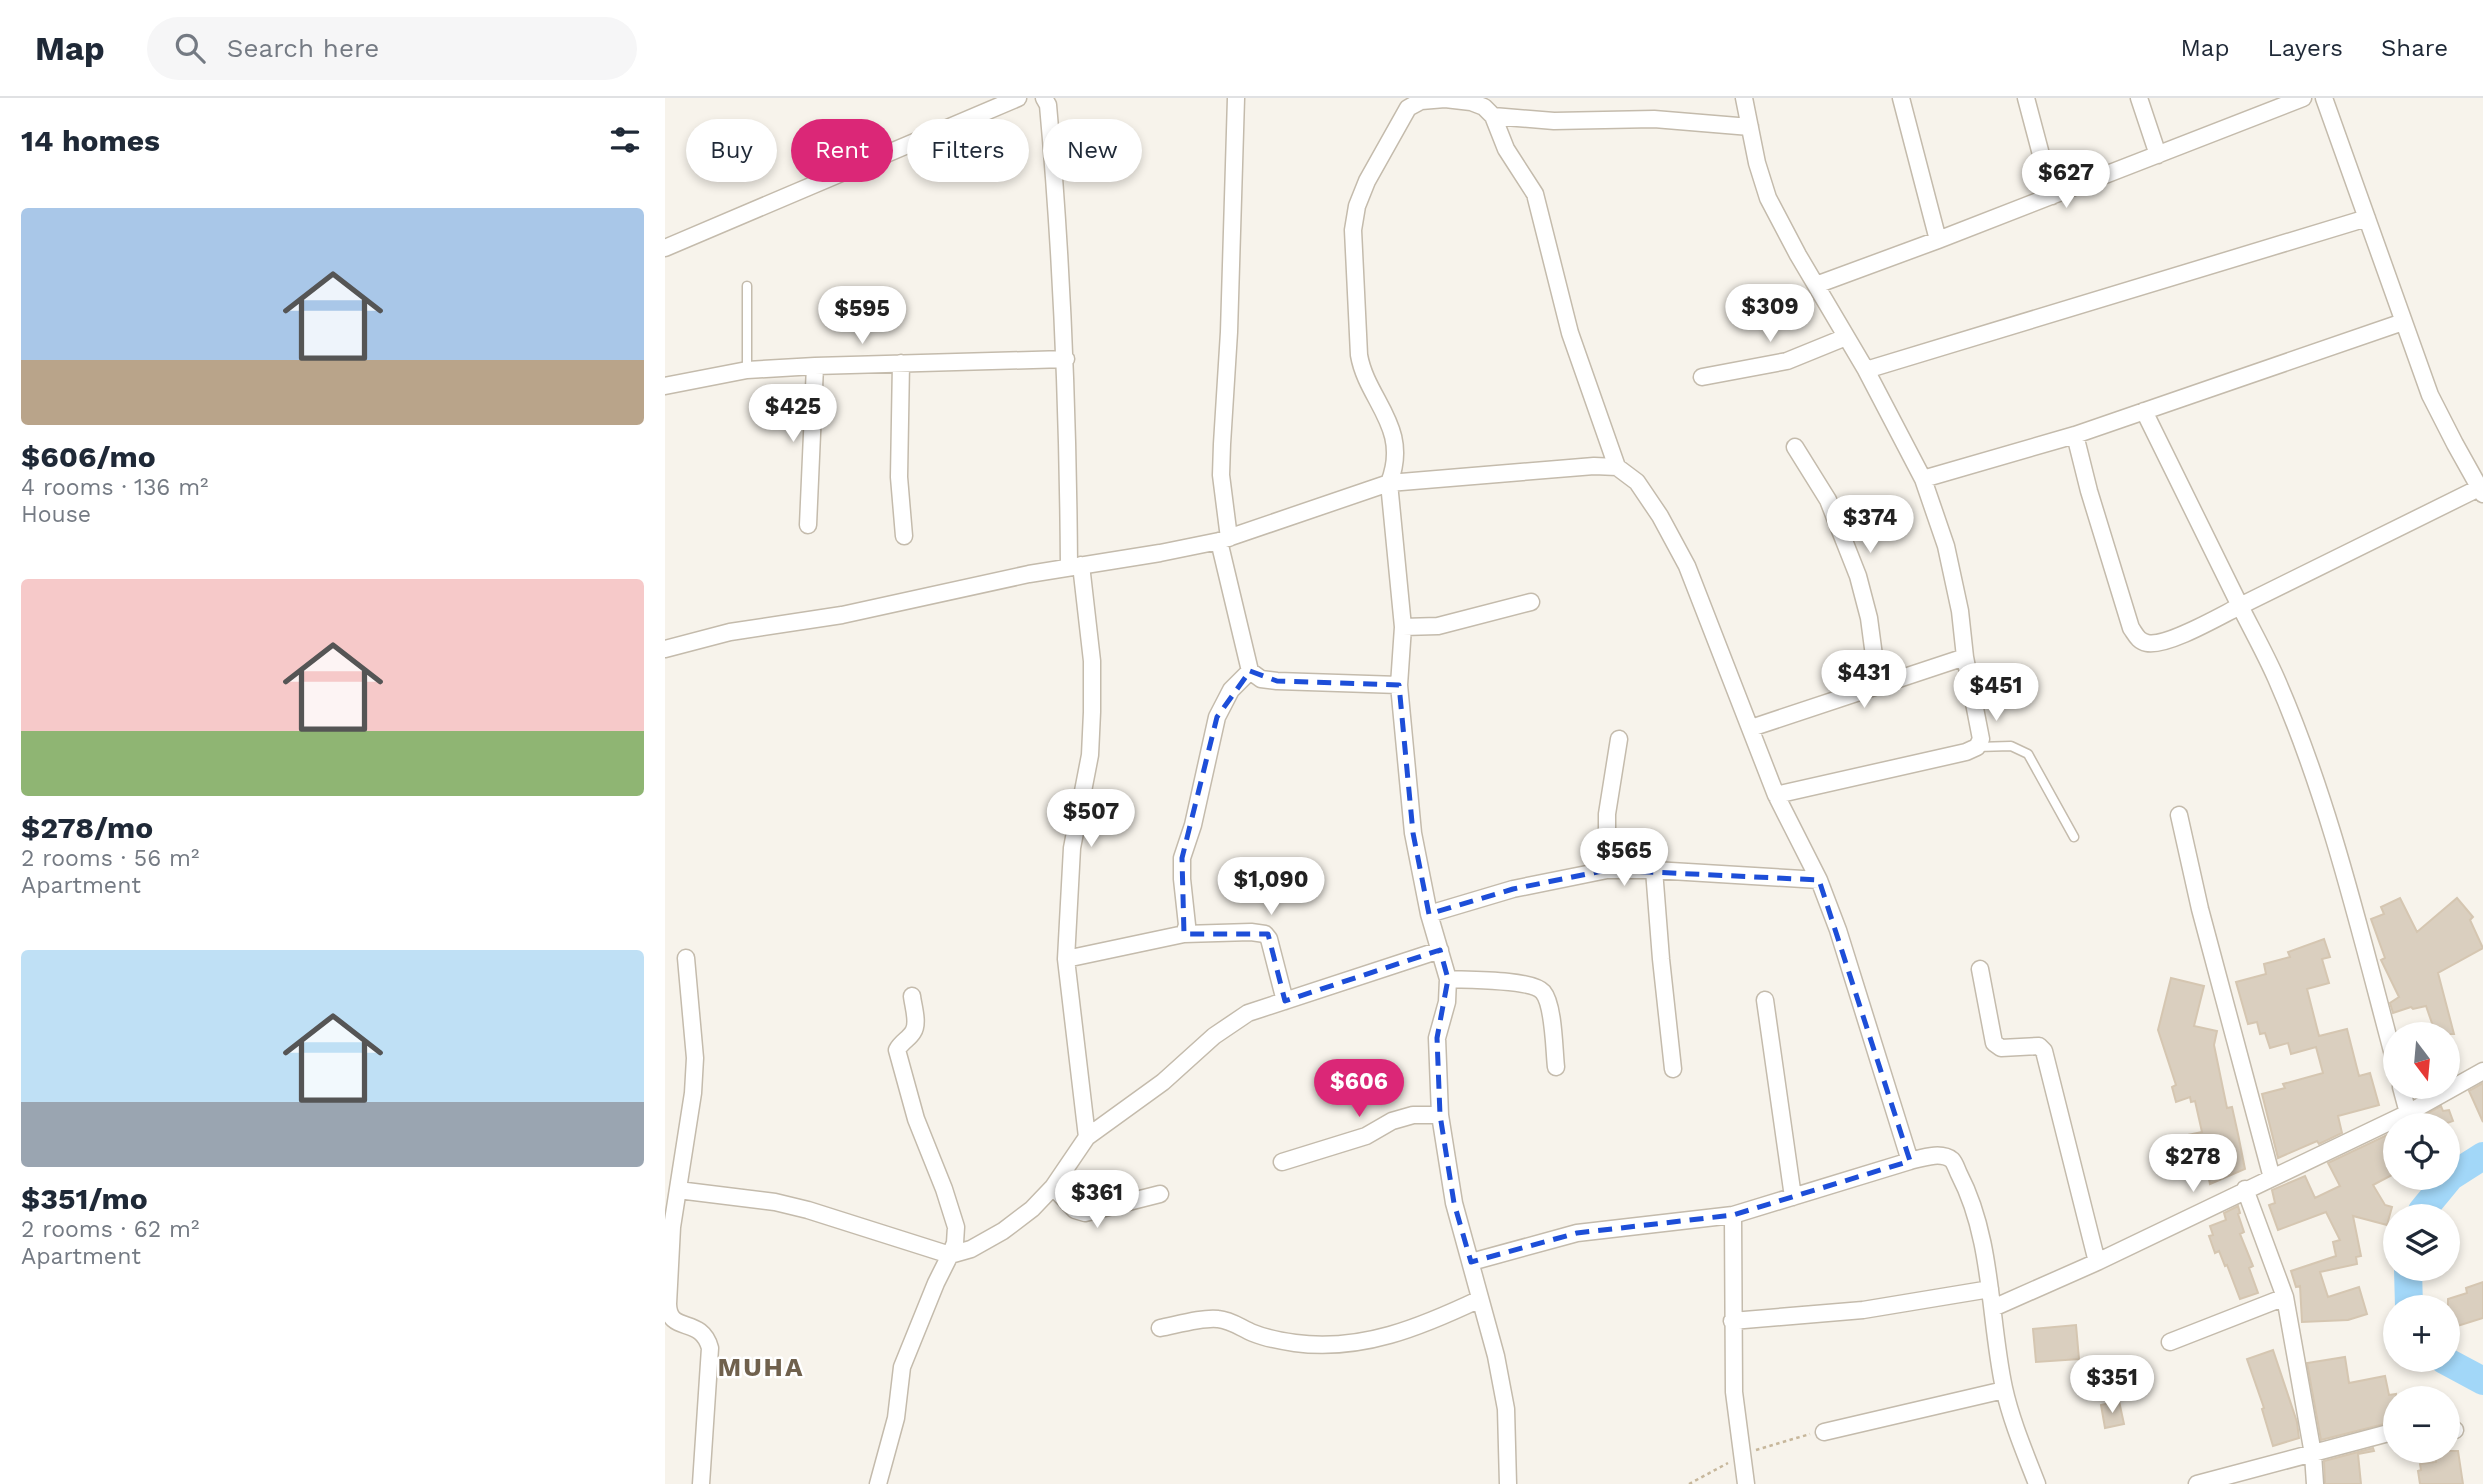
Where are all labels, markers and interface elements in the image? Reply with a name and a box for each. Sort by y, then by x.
search box [147,17,637,80]
text: Map [35,29,105,68]
icon: search [171,29,209,67]
text: Search here [227,33,379,63]
text: Map [2181,34,2229,62]
text: Layers [2267,34,2343,62]
text: Share [2381,34,2448,62]
chip: Buy [686,119,777,182]
chip: Rent [791,119,893,182]
chip: Filters [907,119,1029,182]
chip: New [1043,119,1142,182]
icon: filters [606,121,644,159]
text: 14 homes [21,123,160,158]
pin: $627 [2025,150,2107,210]
text: $627 [2038,159,2094,186]
icon: home [270,253,396,379]
pin: $309 [1729,285,1811,344]
pin: $595 [821,286,903,346]
text: $309 [1741,293,1799,320]
text: $595 [834,295,890,322]
pin: $425 [752,384,834,444]
text: $425 [765,393,821,420]
text: $606/mo [21,439,156,474]
text: 4 rooms · 136 m² [21,474,209,501]
pin: $374 [1829,496,1911,555]
text: House [21,501,91,528]
text: $374 [1843,504,1897,531]
icon: home [270,624,396,750]
pin: $431 [1823,650,1905,710]
text: $431 [1837,659,1891,686]
pin: $451 [1955,664,2037,723]
text: $451 [1970,672,2022,699]
pin: $507 [1050,790,1132,849]
text: $507 [1063,798,1119,825]
text: $278/mo [21,810,153,845]
pin: $565 [1583,828,1665,888]
text: $565 [1596,837,1652,864]
text: 2 rooms · 56 m² [21,845,199,872]
pin: $1,090 [1214,858,1328,917]
text: $1,090 [1234,866,1308,893]
text: Apartment [21,872,141,899]
icon: home [270,995,396,1121]
north arrow [2383,1022,2461,1099]
map controls [2383,1022,2460,1463]
pin: $606 [1318,1060,1400,1119]
text: $606 [1330,1068,1388,1095]
button: locate [2383,1113,2460,1190]
pin: $278 [2152,1134,2234,1194]
text: $278 [2165,1143,2221,1170]
pin: $361 [1056,1170,1138,1230]
text: $361 [1071,1179,1123,1206]
text: $351/mo [21,1181,148,1216]
button: layers [2383,1204,2460,1281]
text: 2 rooms · 62 m² [21,1216,199,1243]
text: Apartment [21,1243,141,1270]
button: + [2383,1295,2460,1372]
district label: MUHA [717,1352,805,1382]
pin: $351 [2071,1356,2153,1415]
text: $351 [2086,1364,2138,1391]
button: − [2383,1386,2460,1463]

